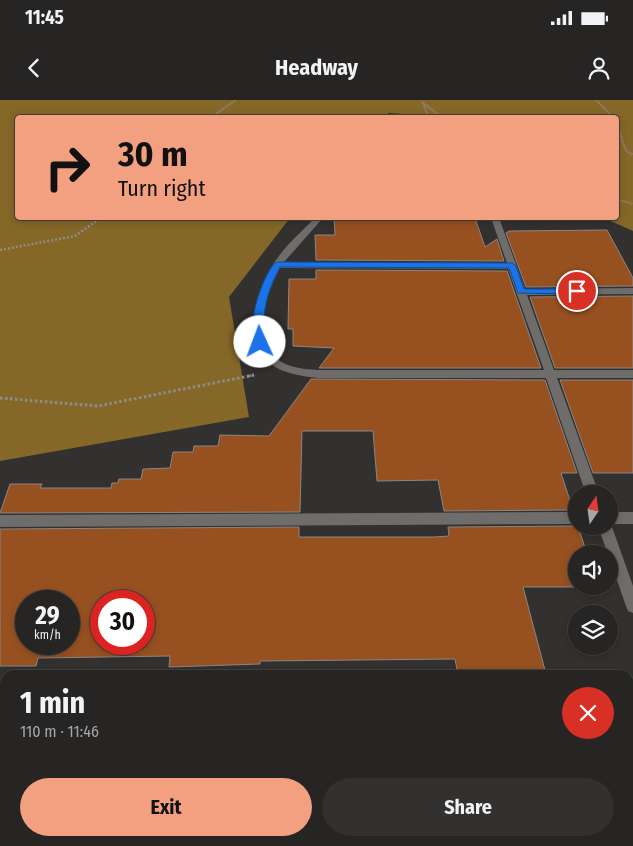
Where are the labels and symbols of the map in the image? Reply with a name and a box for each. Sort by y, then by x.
pin [556,270,598,312]
position arrow [233,315,285,367]
north arrow [568,485,618,535]
speed limit sign: 30 [90,590,155,655]

